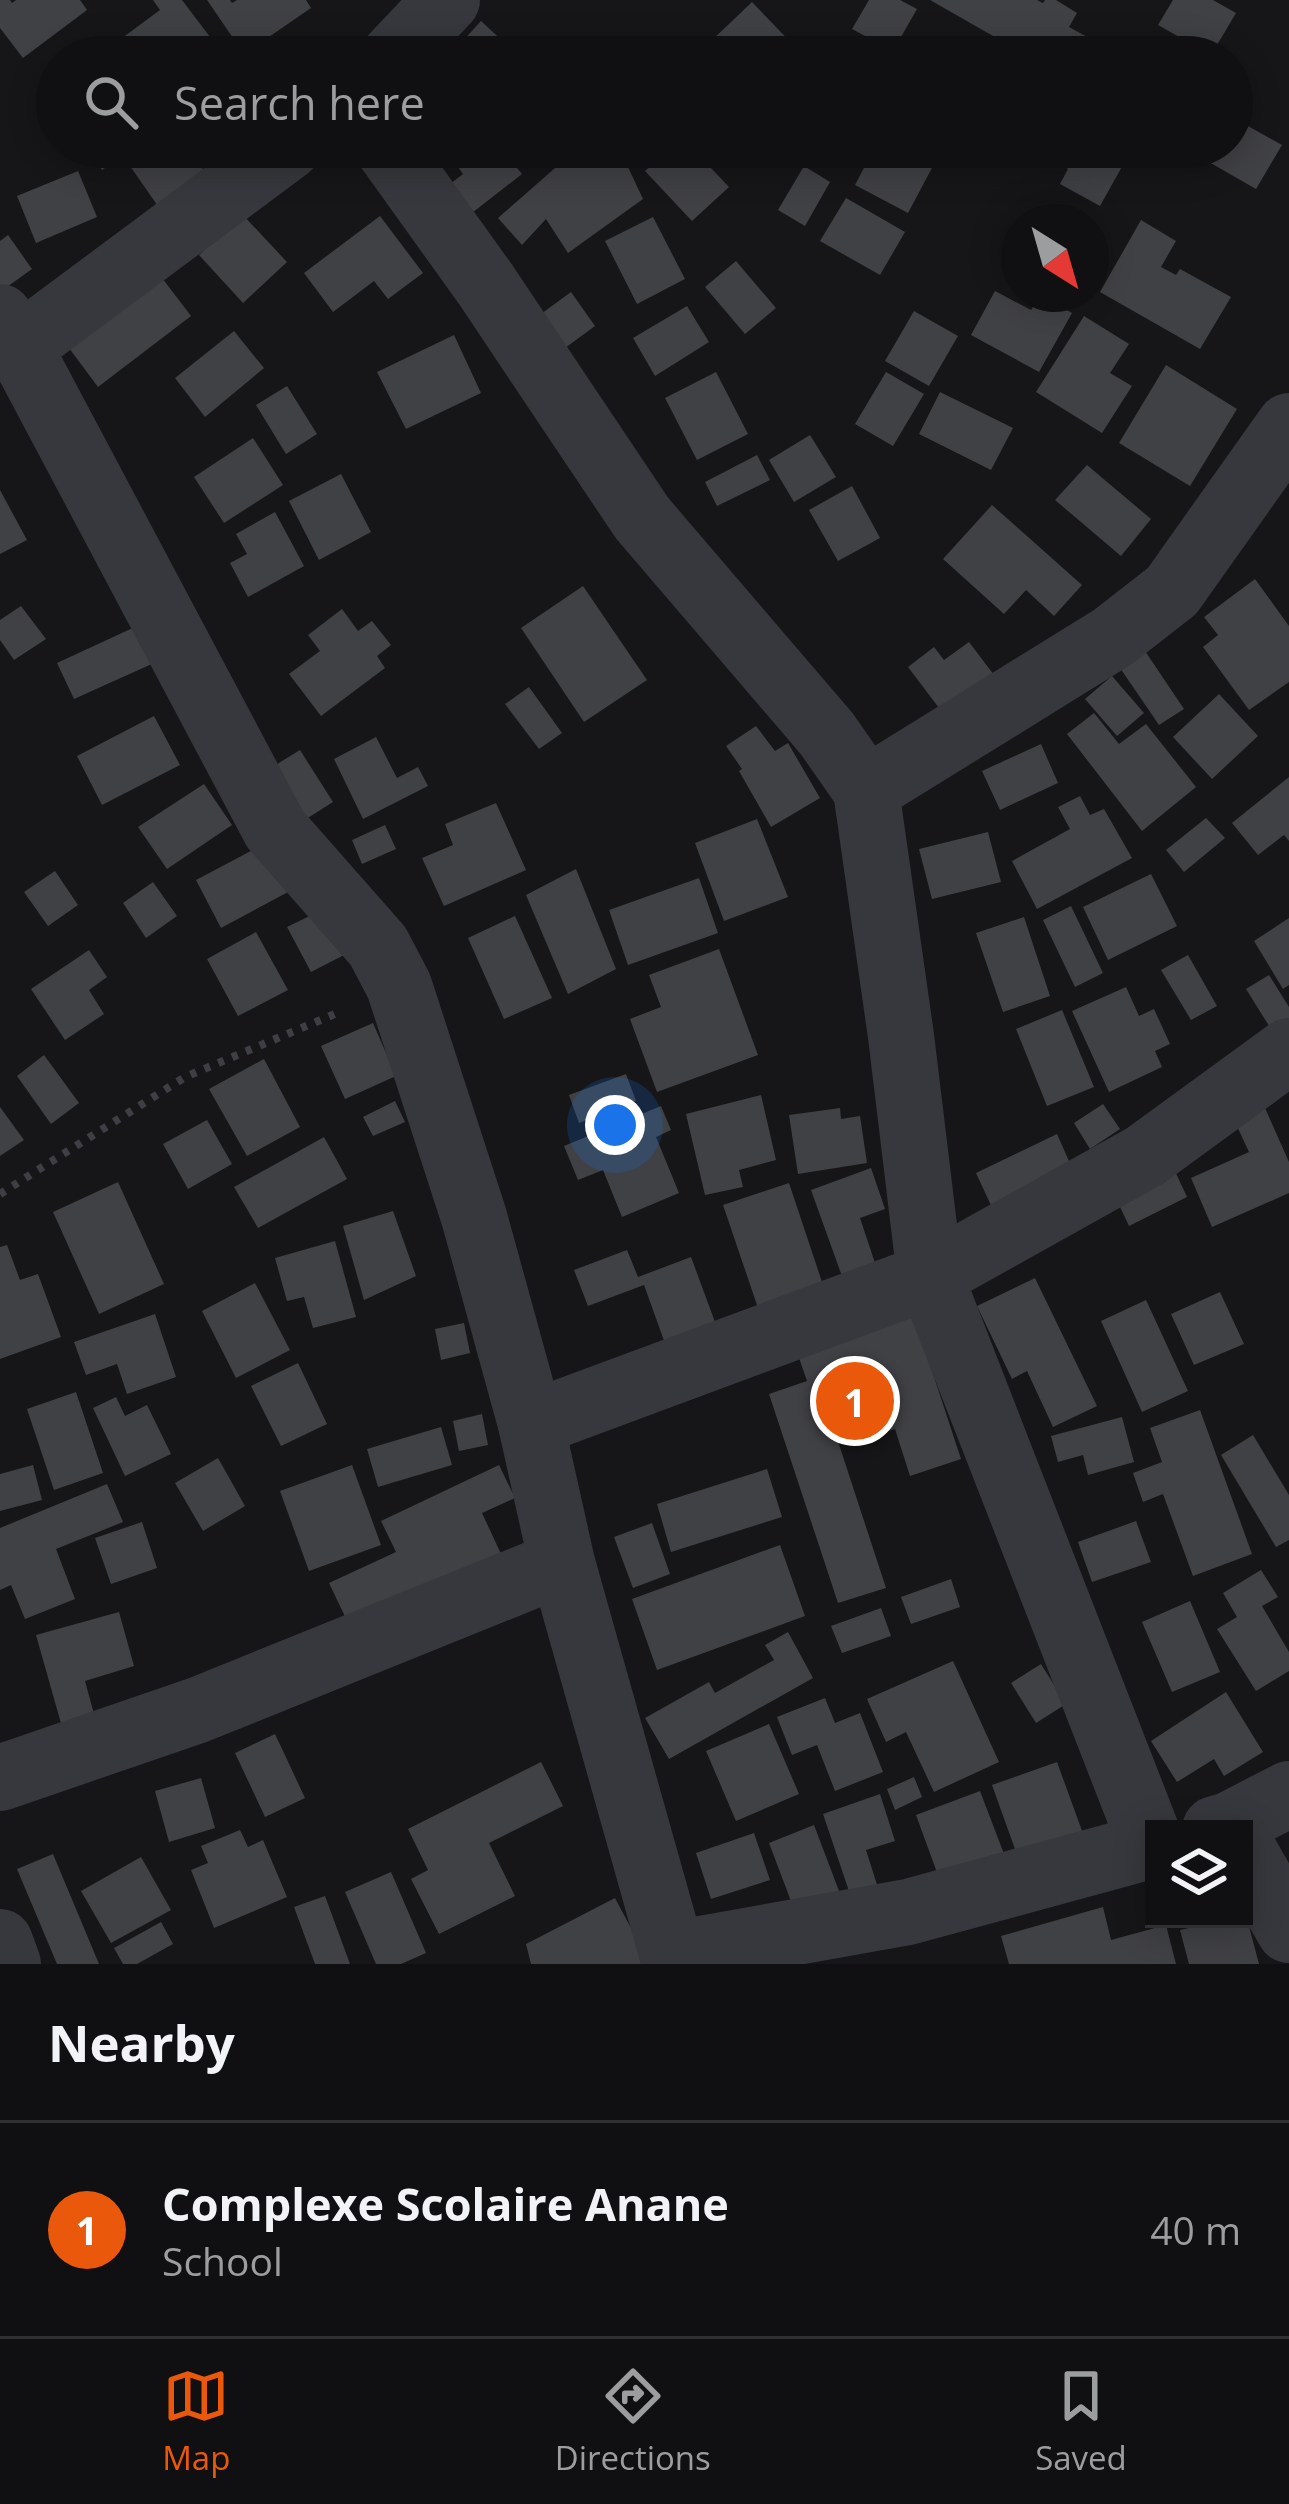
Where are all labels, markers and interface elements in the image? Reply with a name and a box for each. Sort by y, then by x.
search box [36,36,1253,168]
icon: search [78,69,144,135]
text: Search here [174,72,425,133]
north arrow [1001,204,1109,312]
your location [585,1095,645,1155]
pin: 1 [816,1356,894,1446]
map controls [1145,1820,1253,1928]
button: layers [1145,1820,1253,1928]
text: Nearby [48,2007,235,2077]
text: Complexe Scolaire Anane [162,2173,729,2234]
text: 1 [76,2203,98,2256]
text: 40 m [1150,2203,1241,2256]
text: School [162,2234,283,2287]
tab: Map [162,2363,230,2480]
tab: Directions [555,2363,711,2480]
tab: Saved [1035,2363,1127,2480]

